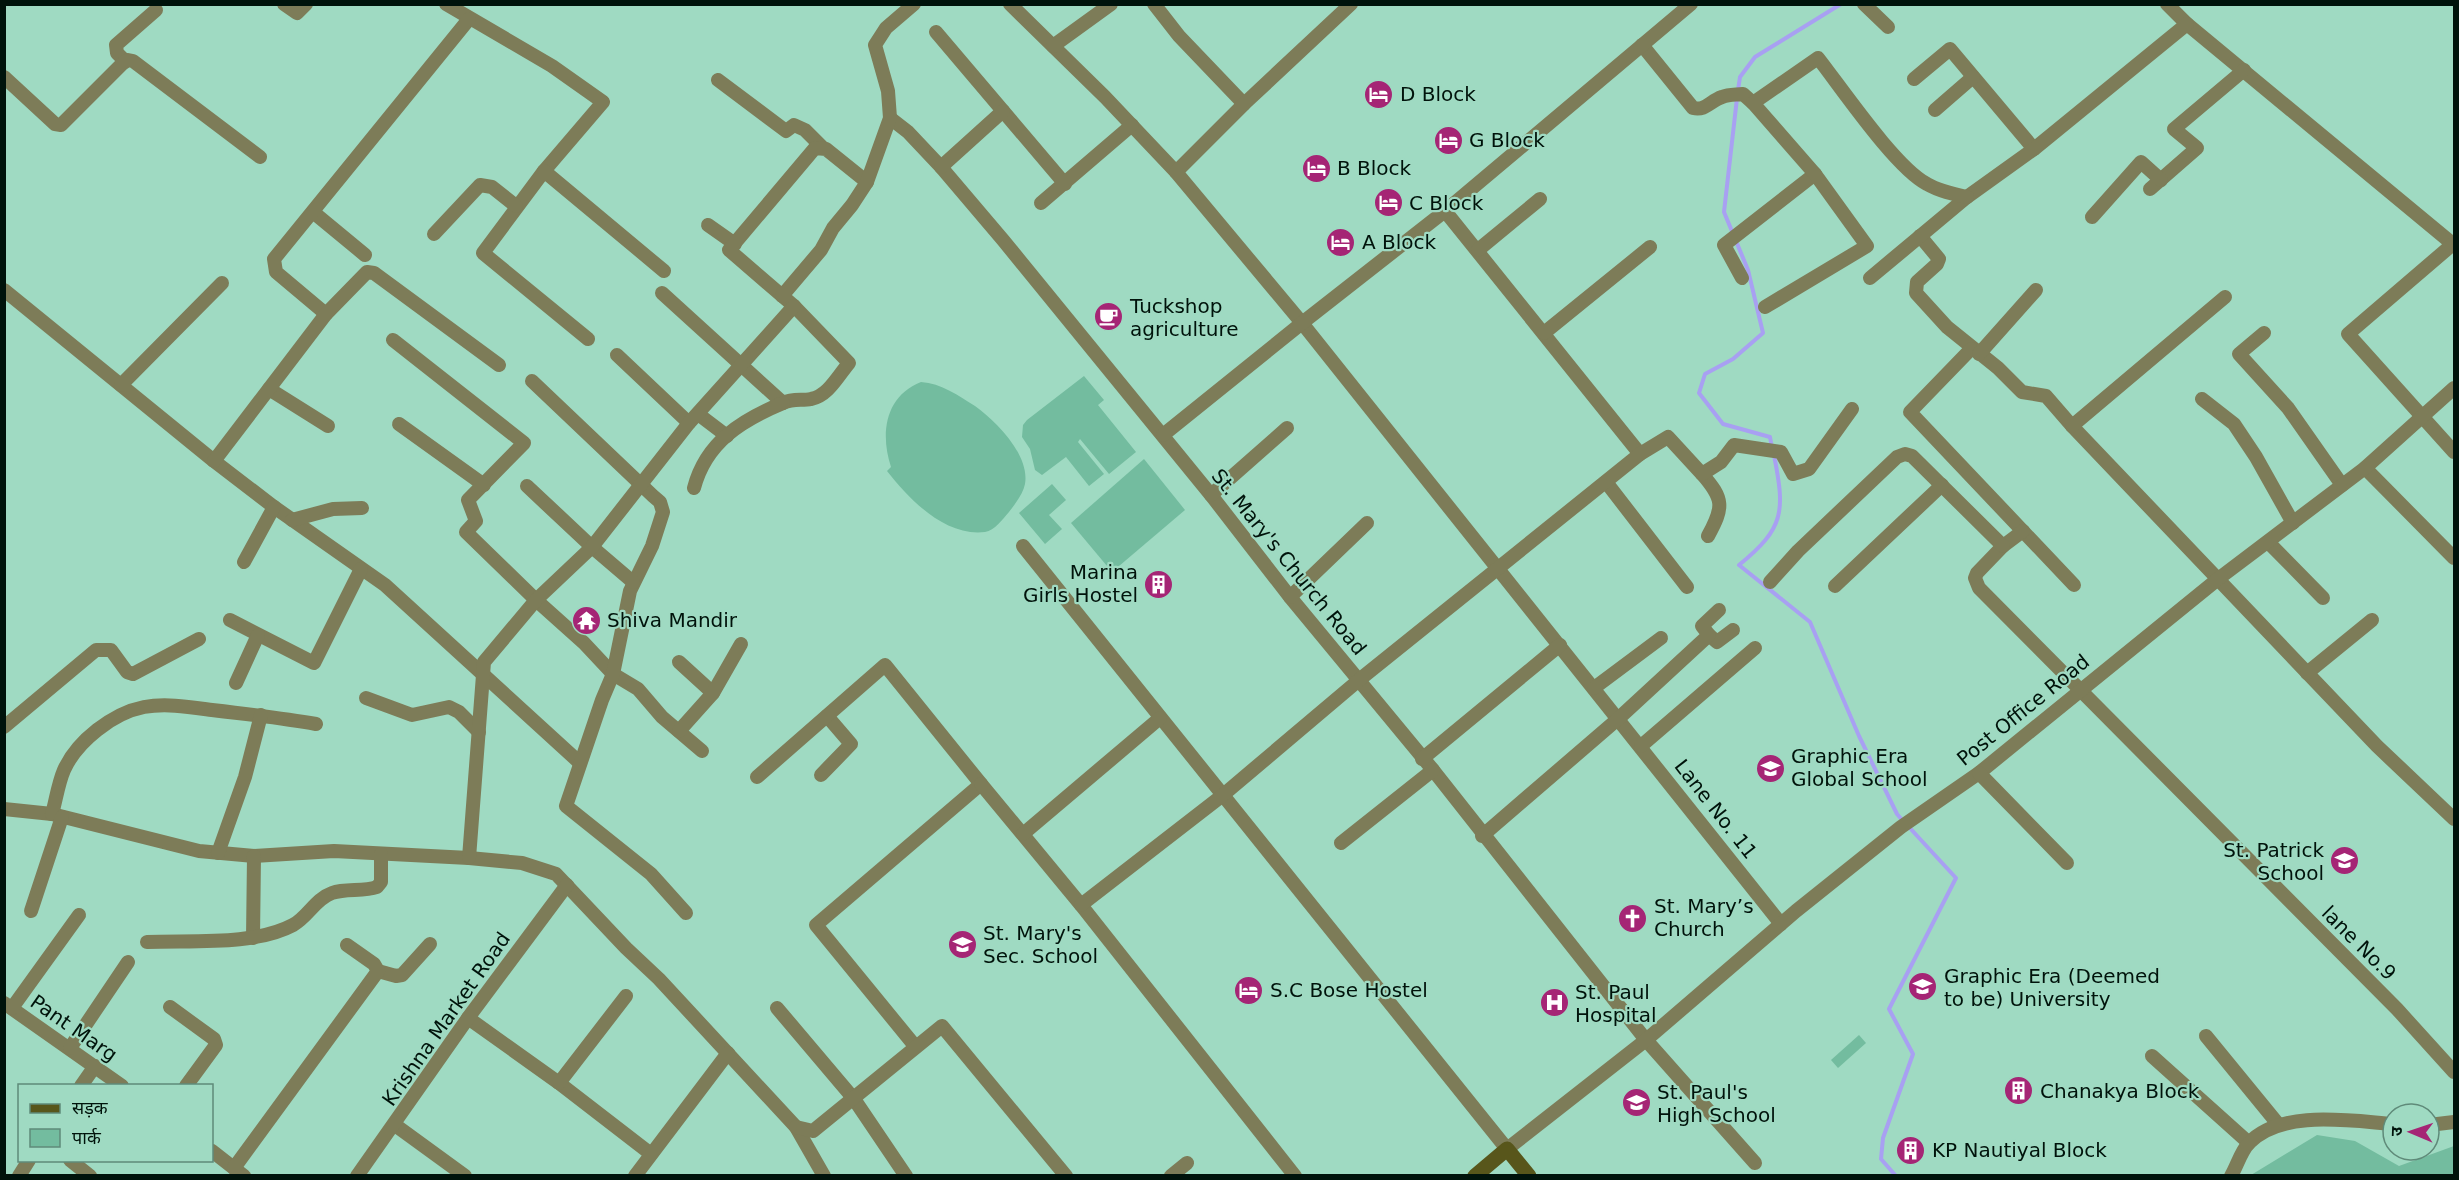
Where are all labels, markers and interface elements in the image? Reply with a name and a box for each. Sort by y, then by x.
hotel icon: D Block [1363,78,1395,110]
place label: D Block [1400,82,1476,106]
hotel icon: G Block [1432,124,1464,156]
place label: G Block [1469,128,1545,152]
hotel icon: B Block [1300,152,1332,184]
place label: B Block [1337,156,1412,180]
hotel icon: C Block [1372,187,1404,219]
place label: C Block [1409,191,1484,215]
hotel icon: A Block [1325,226,1357,258]
place label: A Block [1362,230,1437,254]
place label: Tuckshop agriculture [1129,294,1239,341]
cafe icon: Tuckshop agriculture [1093,301,1125,333]
street label: St. Mary's Church Road [1207,464,1371,660]
place label: Marina Girls Hostel [1023,560,1138,607]
building icon: Marina Girls Hostel [1143,568,1175,600]
temple icon: Shiva Mandir [570,604,602,636]
place label: Shiva Mandir [607,608,738,632]
street label: Post Office Road [1952,649,2094,771]
place label: Graphic Era Global School [1791,744,1928,791]
school or university icon: Graphic Era Global School [1754,752,1786,784]
street label: Lane No. 11 [1670,754,1762,864]
place label: St. Patrick School [2223,838,2324,885]
school or university icon: St. Patrick School [2329,845,2361,877]
place label: St. Mary’s Church [1654,894,1754,941]
street label: lane No.9 [2317,901,2401,985]
church icon: St. Mary’s Church [1617,902,1649,934]
place label: St. Mary's Sec. School [983,921,1098,968]
street label: Krishna Market Road [377,928,515,1110]
school or university icon: St. Mary's Sec. School [946,928,978,960]
place label: Graphic Era (Deemed to be) University [1944,964,2160,1011]
school or university icon: Graphic Era (Deemed to be) University [1907,971,1939,1003]
hotel icon: S.C Bose Hostel [1233,974,1265,1006]
place label: S.C Bose Hostel [1270,978,1428,1002]
place label: St. Paul Hospital [1575,980,1657,1027]
hospital icon: St. Paul Hospital [1538,987,1570,1019]
street label: Pant Marg [26,989,122,1067]
building icon: Chanakya Block [2003,1075,2035,1107]
place label: Chanakya Block [2040,1079,2200,1103]
place label: St. Paul's High School [1657,1080,1776,1127]
legend [18,1084,213,1162]
school or university icon: St. Paul's High School [1620,1087,1652,1119]
text: सड़क [72,1097,109,1118]
north arrow [2381,1102,2441,1162]
text: उ [2387,1126,2406,1137]
text: पार्क [72,1127,102,1148]
building icon: KP Nautiyal Block [1895,1134,1927,1166]
place label: KP Nautiyal Block [1932,1138,2107,1162]

